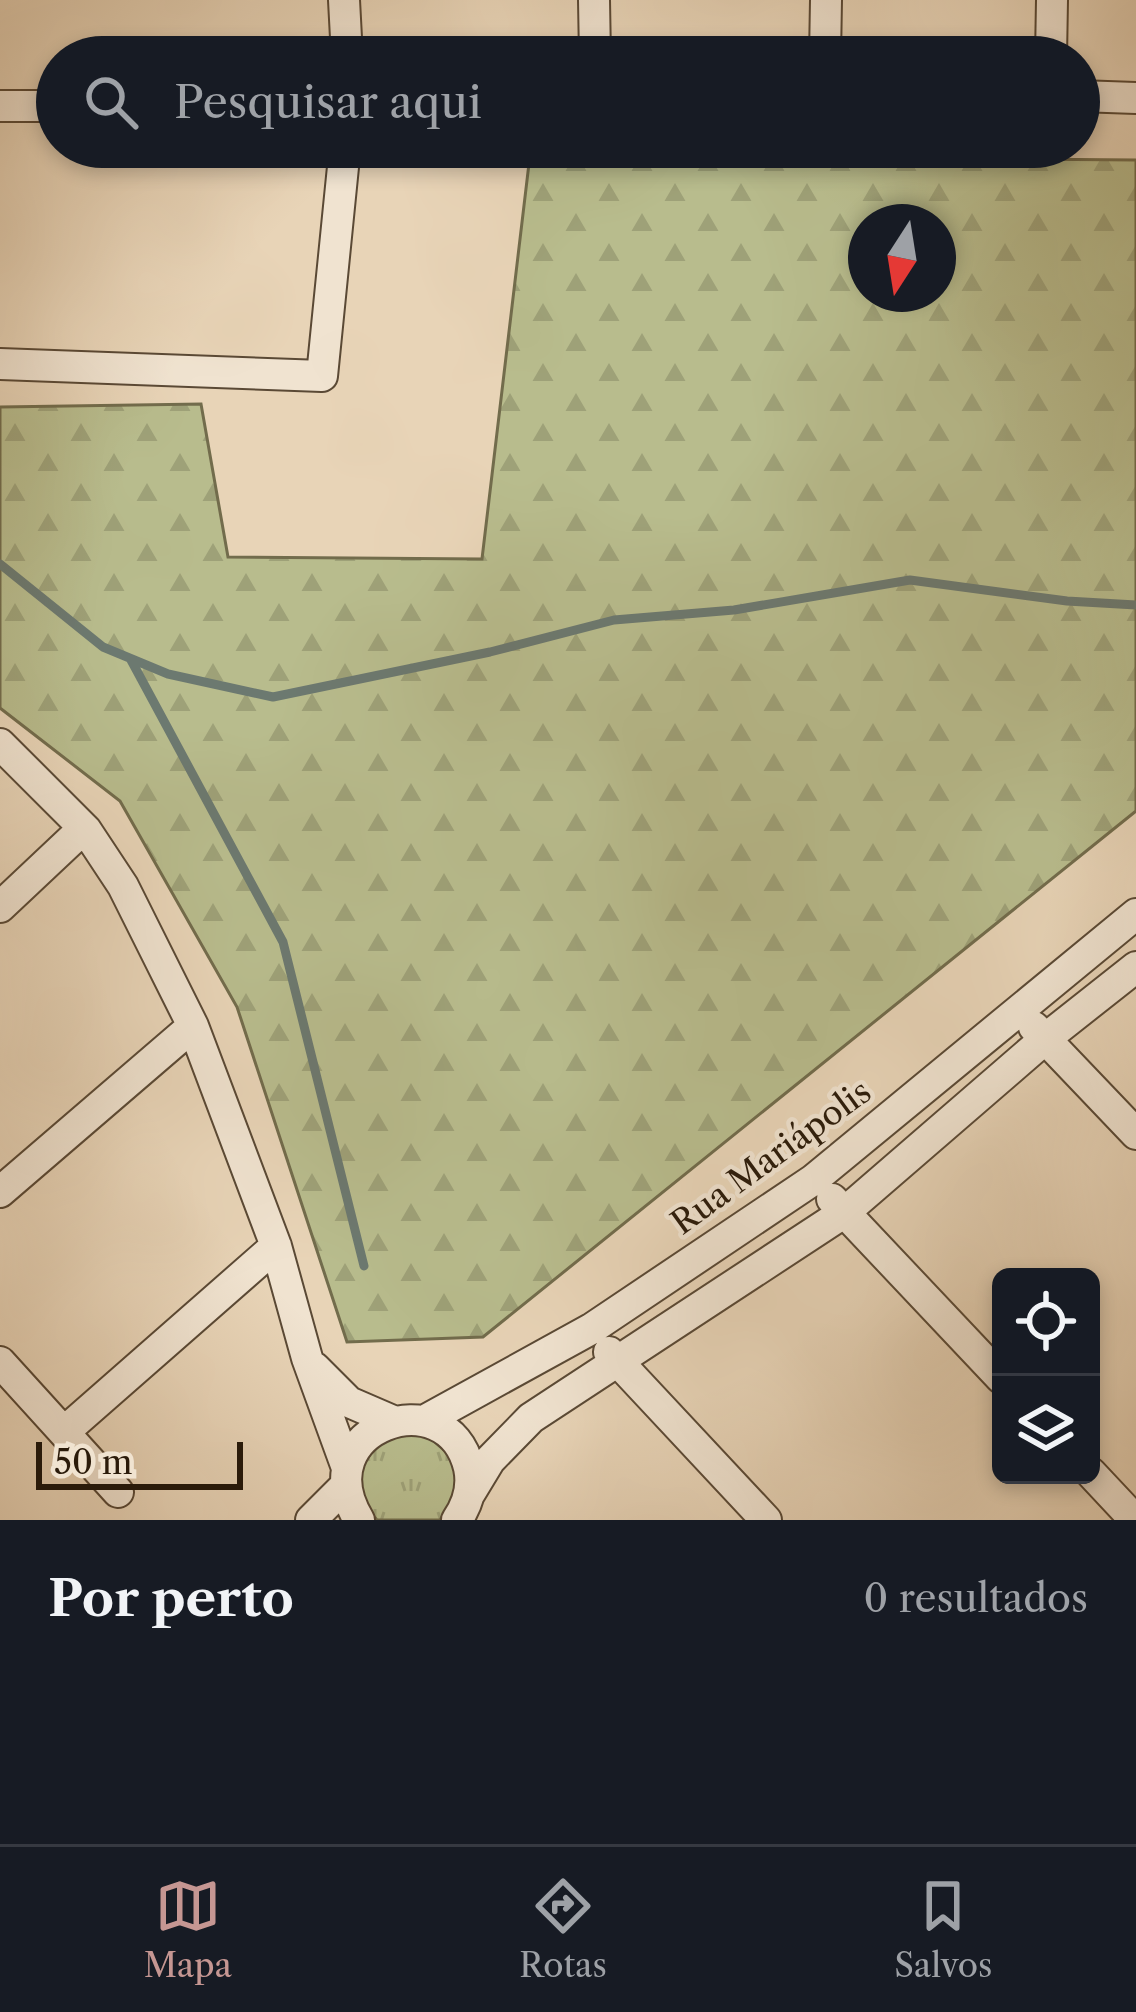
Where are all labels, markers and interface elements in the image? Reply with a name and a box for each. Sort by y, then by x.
search box [36,36,1100,168]
icon: search [78,69,144,135]
text: Pesquisar aqui [174,74,482,130]
north arrow [848,204,956,312]
street label: Rua Mariápolis [663,1071,879,1243]
map controls [992,1268,1100,1484]
button: locate [992,1268,1100,1376]
button: layers [992,1376,1100,1484]
scale bar [36,1436,243,1489]
text: 50 m [54,1442,132,1483]
text: Por perto [48,1567,294,1629]
text: 0 resultados [864,1574,1088,1622]
tab: Mapa [144,1873,232,1986]
tab: Rotas [519,1873,607,1986]
tab: Salvos [894,1873,992,1986]

